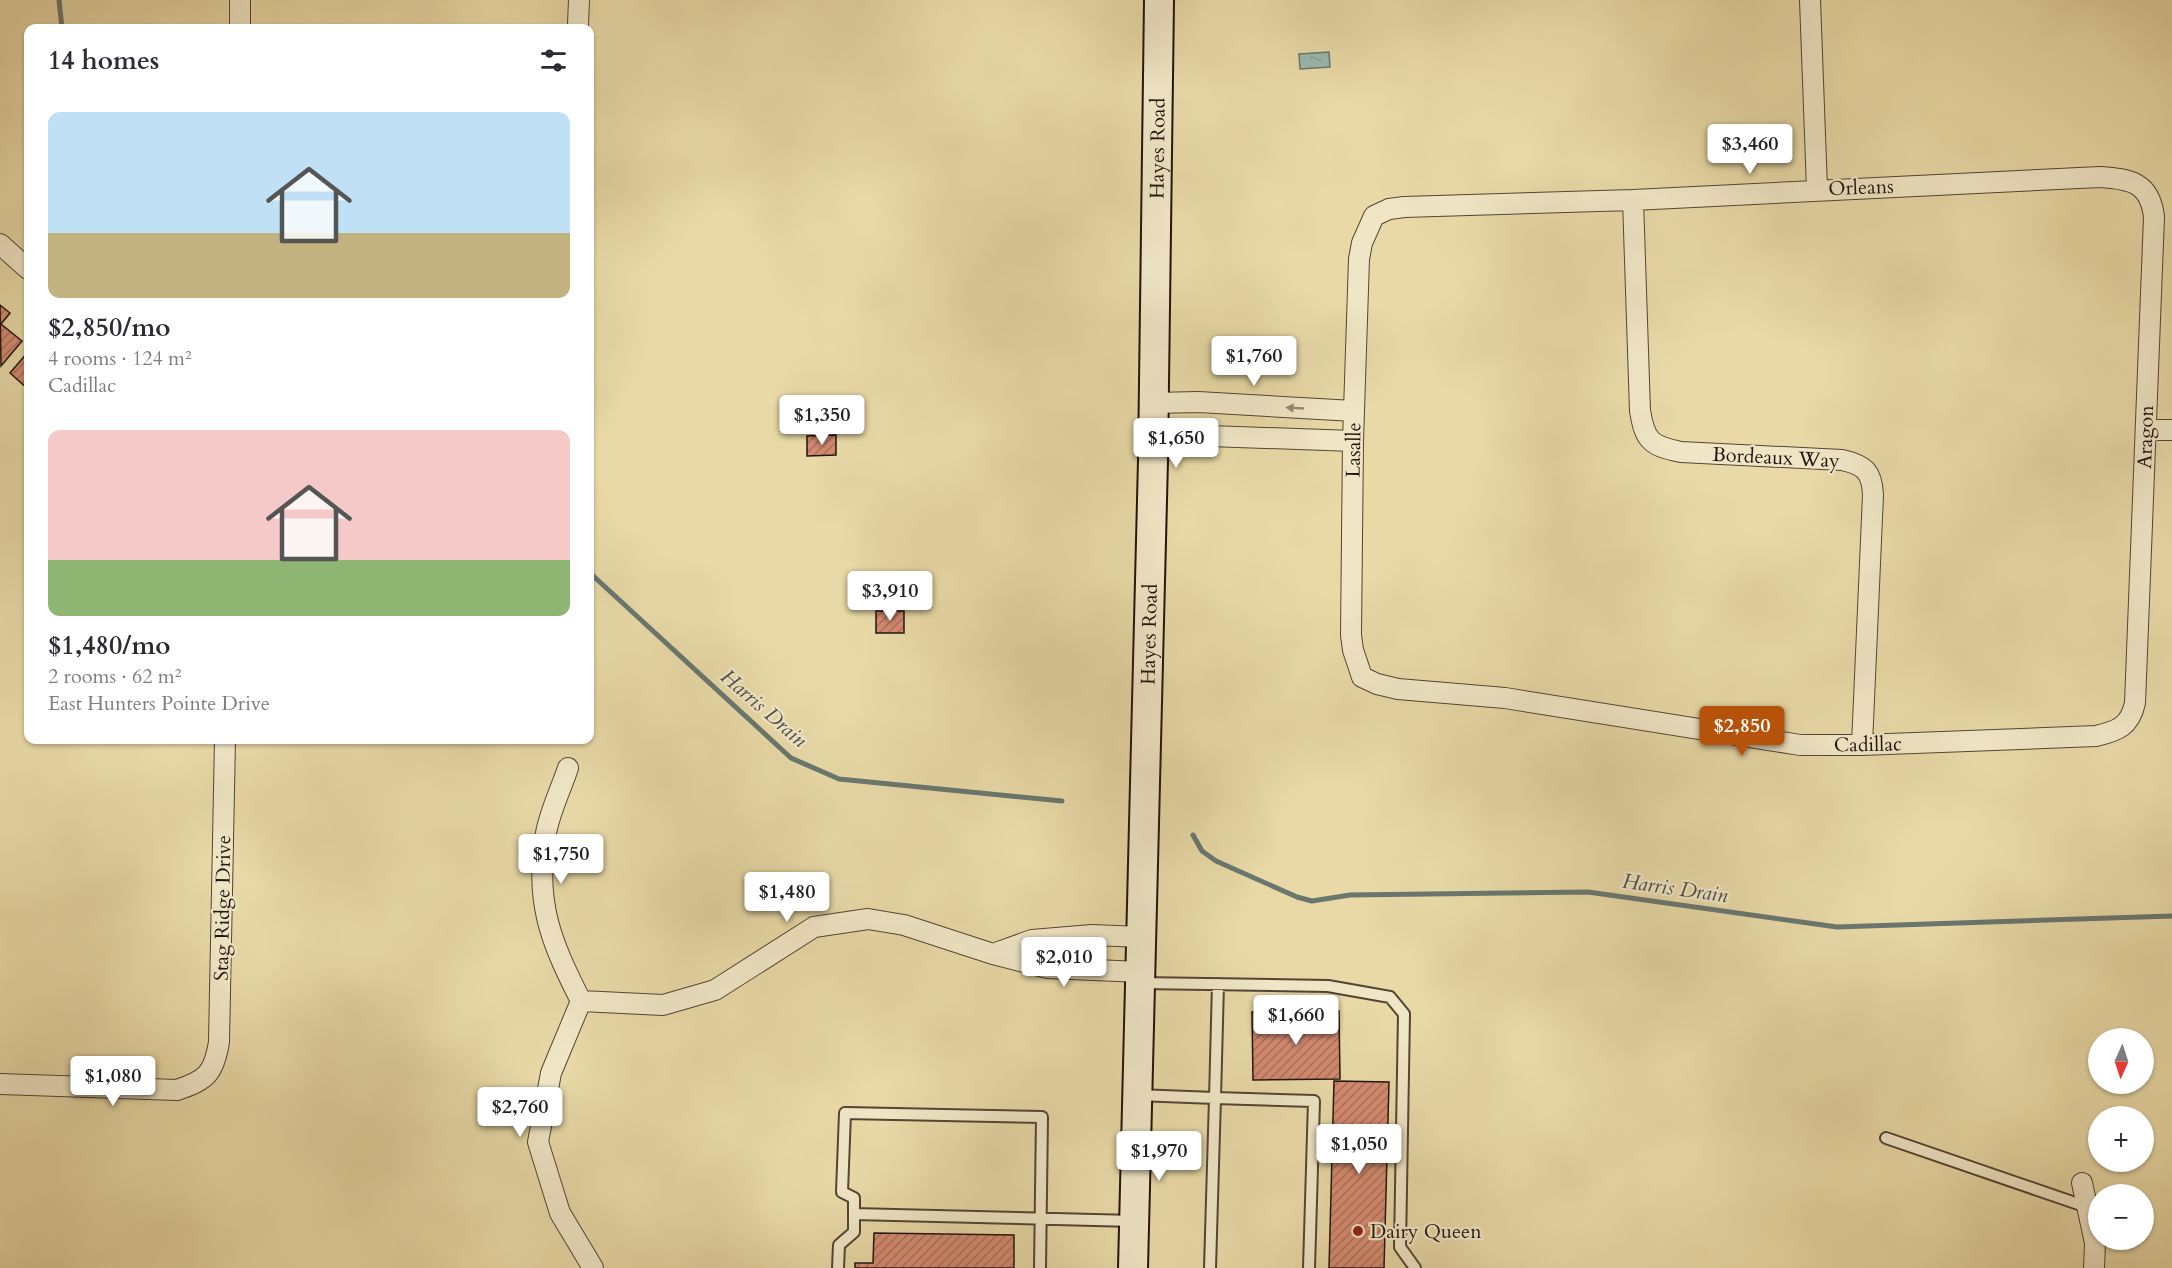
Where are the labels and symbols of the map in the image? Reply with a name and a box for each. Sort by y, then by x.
street label: Hayes Road [1143,97,1172,199]
pin: $3,460 [1701,124,1799,175]
street label: Orleans [1828,173,1894,202]
pin: $1,760 [1205,336,1303,387]
pin: $1,350 [773,395,871,446]
one-way arrow [1286,403,1305,412]
street label: Aragon [2131,404,2160,469]
pin: $1,650 [1127,418,1225,469]
street label: Lasalle [1340,422,1367,478]
street label: Bordeaux Way [1712,441,1841,474]
pin: $3,910 [841,571,939,622]
street label: Hayes Road [1134,583,1164,685]
water label: Harris Drain [714,663,814,755]
pin: $2,850 [1693,706,1791,757]
street label: Cadillac [1834,730,1902,759]
pin: $1,750 [512,834,610,885]
street label: Stag Ridge Drive [208,835,237,981]
water label: Harris Drain [1620,867,1730,910]
pin: $1,480 [738,872,836,923]
pin: $2,010 [1015,937,1113,988]
pin: $1,660 [1247,995,1345,1046]
north arrow [2088,1028,2154,1094]
pin: $1,080 [64,1056,162,1107]
pin: $2,760 [471,1087,569,1138]
pin: $1,050 [1310,1124,1408,1175]
pin: $1,970 [1110,1131,1208,1182]
place label: Dairy Queen [1370,1218,1482,1245]
marker: Dairy Queen [1351,1224,1365,1238]

